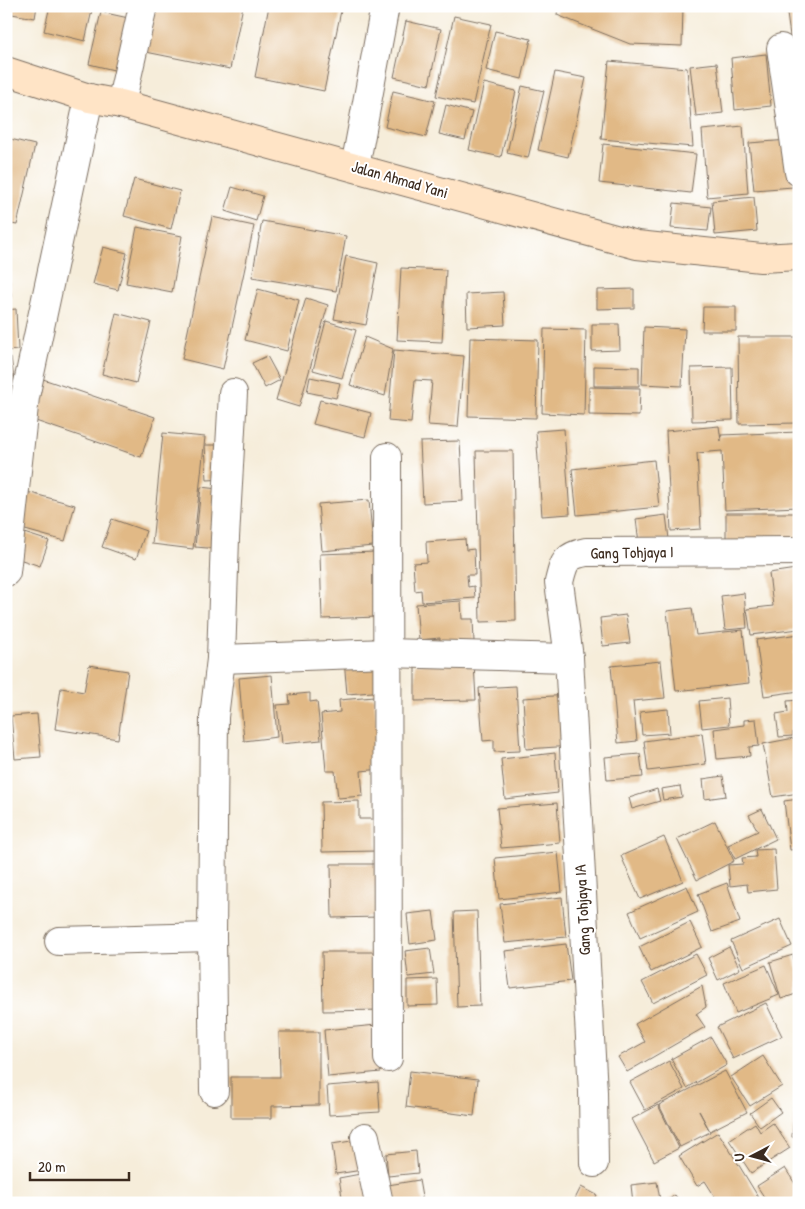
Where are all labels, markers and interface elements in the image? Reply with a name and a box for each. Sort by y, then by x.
street label: Jalan Ahmad Yani [349,155,451,203]
street label: Gang Tohjaya I [590,540,674,564]
street label: Gang Tohjaya IA [569,864,595,956]
north arrow [728,1132,778,1182]
scale bar [30,1149,129,1181]
text: U [729,1152,748,1162]
text: 20 m [38,1156,65,1177]

